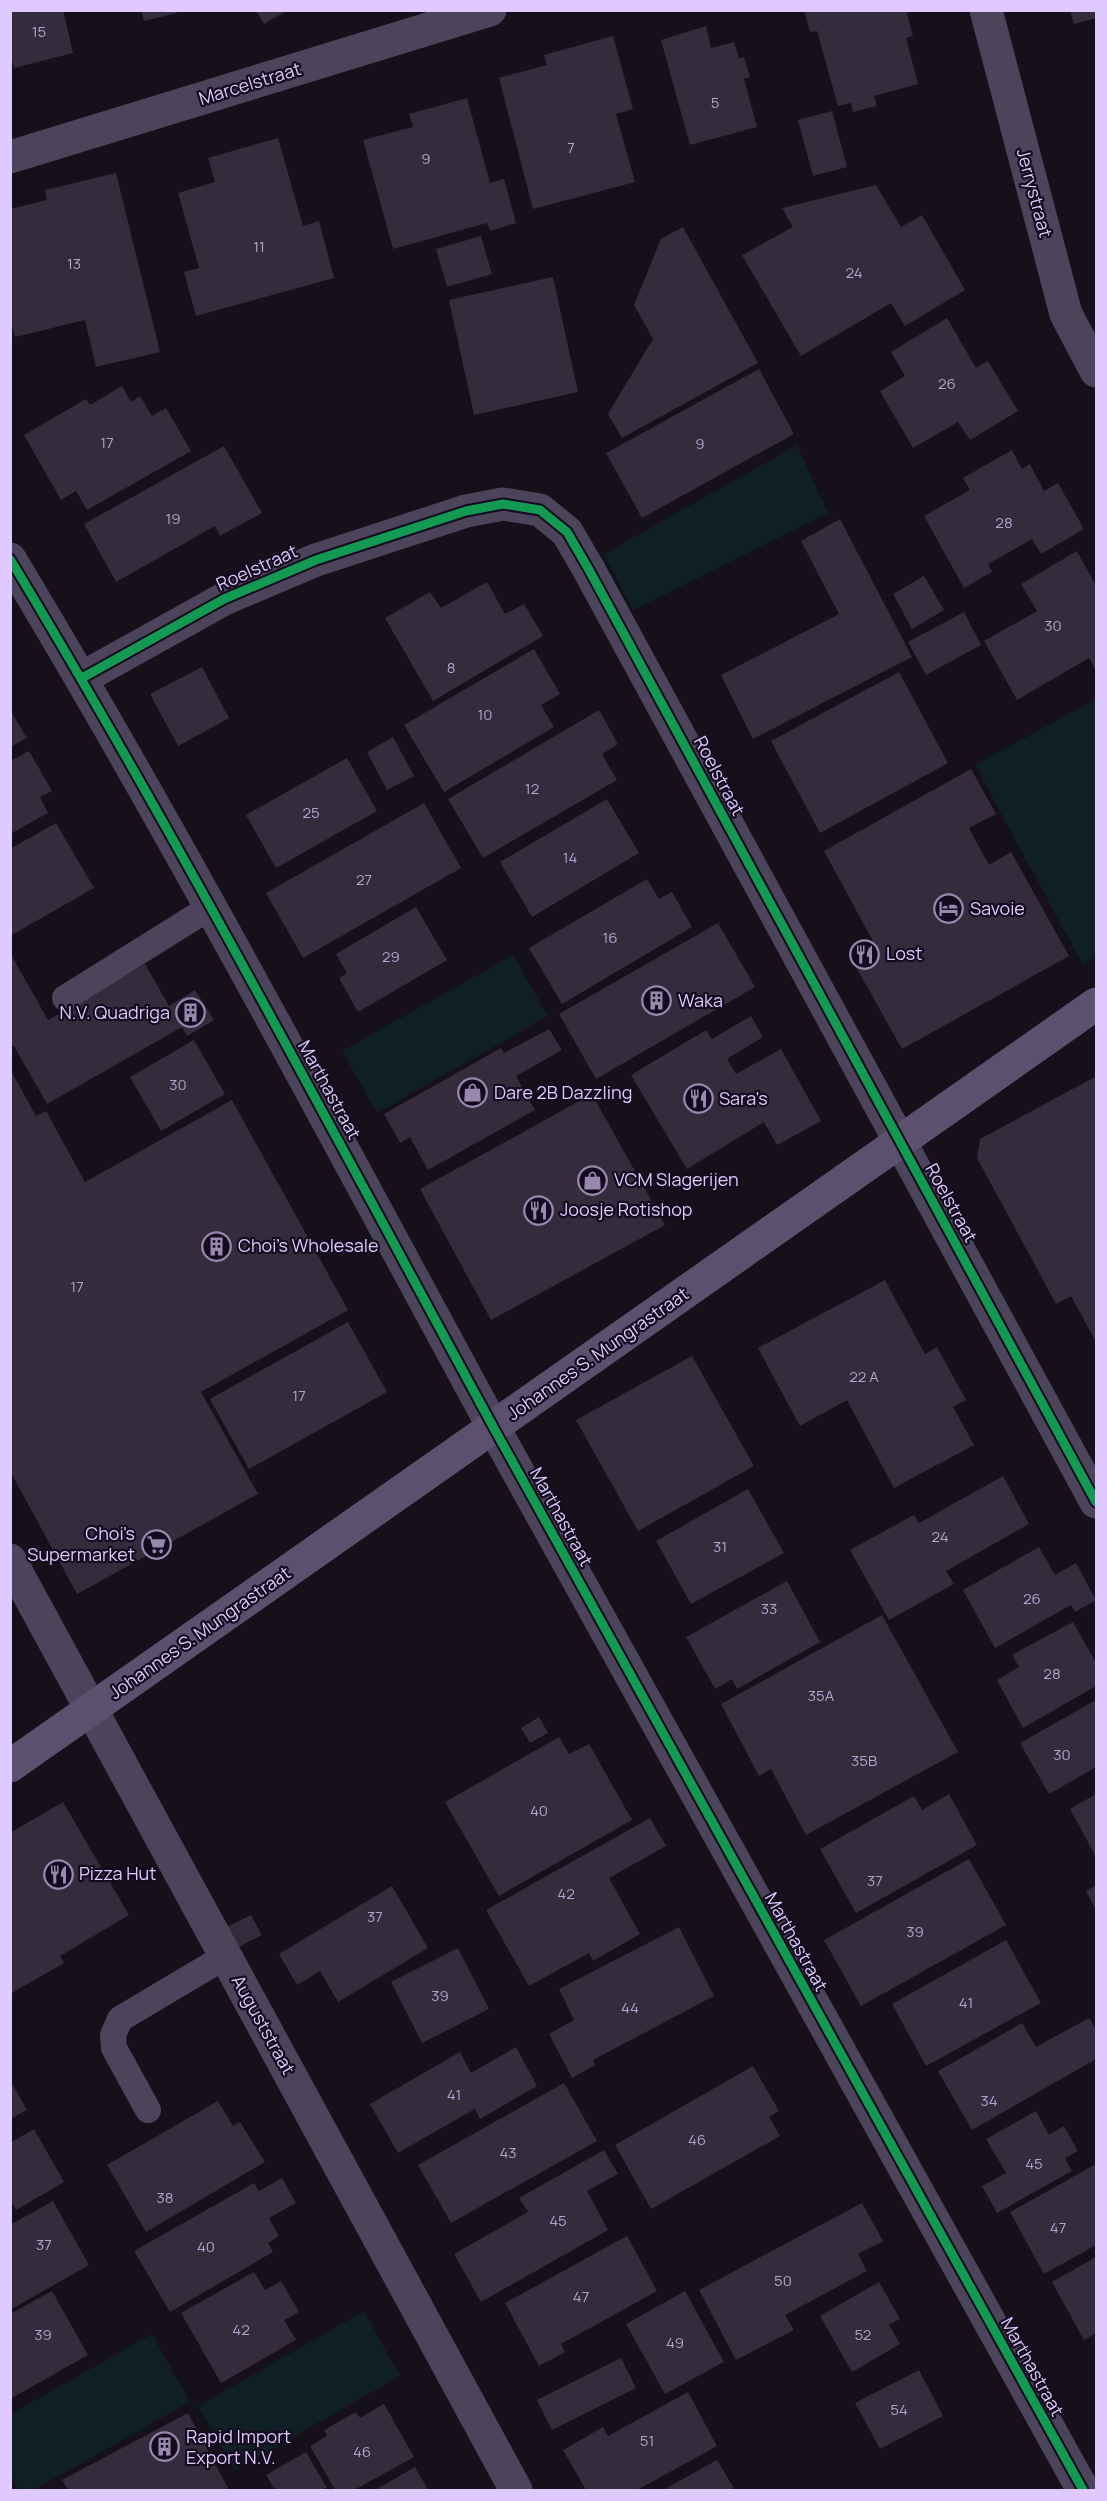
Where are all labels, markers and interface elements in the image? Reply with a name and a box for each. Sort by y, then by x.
house number: 15 [32,21,46,42]
street label: Marcelstraat [196,56,304,110]
house number: 5 [711,92,719,113]
house number: 7 [567,137,575,158]
street label: Jerrystraat [1012,146,1058,240]
house number: 9 [421,148,431,169]
house number: 11 [253,236,265,257]
house number: 13 [67,253,81,274]
house number: 24 [845,262,863,283]
house number: 26 [938,373,956,394]
house number: 17 [100,432,114,453]
house number: 9 [695,433,705,454]
house number: 19 [165,508,181,529]
house number: 28 [995,512,1013,533]
street label: Roelstraat [212,538,301,596]
house number: 30 [1044,615,1062,636]
house number: 8 [447,657,455,678]
house number: 10 [478,704,493,725]
street label: Roelstraat [689,732,751,819]
house number: 12 [525,778,539,799]
house number: 25 [302,802,320,823]
house number: 14 [563,847,577,868]
house number: 27 [356,869,372,890]
hotel icon: Savoie [933,893,965,925]
place label: Savoie [970,896,1025,920]
house number: 16 [602,927,618,948]
restaurant icon: Lost [849,938,881,970]
place label: Lost [886,941,922,965]
house number: 29 [382,946,400,967]
building icon: Waka [641,985,673,1017]
place label: Waka [678,988,723,1012]
building icon: N.V. Quadriga [175,997,207,1029]
place label: N.V. Quadriga [59,1000,170,1024]
street label: Marthastraat [293,1036,367,1143]
house number: 30 [169,1074,187,1095]
shop icon: Dare 2B Dazzling [457,1077,489,1109]
place label: Dare 2B Dazzling [494,1080,632,1104]
restaurant icon: Sara's [682,1083,714,1115]
place label: Sara's [719,1086,768,1110]
street label: Roelstraat [920,1159,983,1246]
shop icon: VCM Slagerijen [577,1164,609,1196]
place label: VCM Slagerijen [614,1167,739,1191]
restaurant icon: Joosje Rotishop [523,1194,555,1226]
place label: Joosje Rotishop [560,1197,692,1221]
building icon: Choi's Wholesale [201,1230,233,1262]
place label: Choi's Wholesale [238,1233,379,1257]
house number: 17 [70,1276,84,1297]
street label: Johannes S. Mungrastraat [502,1281,693,1425]
house number: 22 A [849,1366,879,1387]
house number: 17 [292,1385,306,1406]
street label: Marthastraat [525,1463,599,1570]
place label: Choi's Supermarket [27,1521,135,1566]
house number: 24 [931,1526,949,1547]
supermarket icon: Choi's Supermarket [140,1528,172,1560]
house number: 31 [713,1536,727,1557]
street label: Johannes S. Mungrastraat [104,1560,295,1704]
house number: 26 [1023,1588,1041,1609]
house number: 33 [761,1598,777,1619]
house number: 28 [1043,1663,1061,1684]
house number: 35A [808,1685,835,1706]
house number: 30 [1053,1744,1071,1765]
house number: 35B [851,1750,877,1771]
house number: 40 [530,1800,548,1821]
restaurant icon: Pizza Hut [42,1858,74,1890]
place label: Pizza Hut [79,1861,156,1885]
house number: 37 [867,1870,883,1891]
house number: 42 [557,1883,575,1904]
street label: Marthastraat [760,1888,834,1995]
house number: 37 [367,1906,383,1927]
house number: 39 [906,1921,924,1942]
street label: Auguststraat [227,1971,301,2078]
house number: 39 [431,1985,449,2006]
house number: 41 [959,1992,973,2013]
house number: 44 [621,1997,639,2018]
house number: 41 [447,2084,461,2105]
house number: 34 [980,2090,998,2111]
house number: 46 [688,2129,706,2150]
house number: 43 [499,2142,517,2163]
house number: 45 [1025,2153,1043,2174]
house number: 38 [156,2187,174,2208]
house number: 45 [549,2210,567,2231]
house number: 47 [1050,2217,1066,2238]
house number: 37 [36,2234,52,2255]
house number: 40 [197,2236,215,2257]
house number: 50 [774,2270,792,2291]
house number: 47 [573,2286,589,2307]
street label: Marthastraat [996,2313,1070,2420]
house number: 42 [232,2319,250,2340]
house number: 39 [34,2324,52,2345]
house number: 52 [855,2324,871,2345]
house number: 49 [666,2332,684,2353]
house number: 54 [890,2399,908,2420]
place label: Rapid Import Export N.V. [186,2424,291,2469]
house number: 51 [640,2430,654,2451]
building icon: Rapid Import Export N.V. [149,2431,181,2463]
house number: 46 [353,2441,371,2462]

